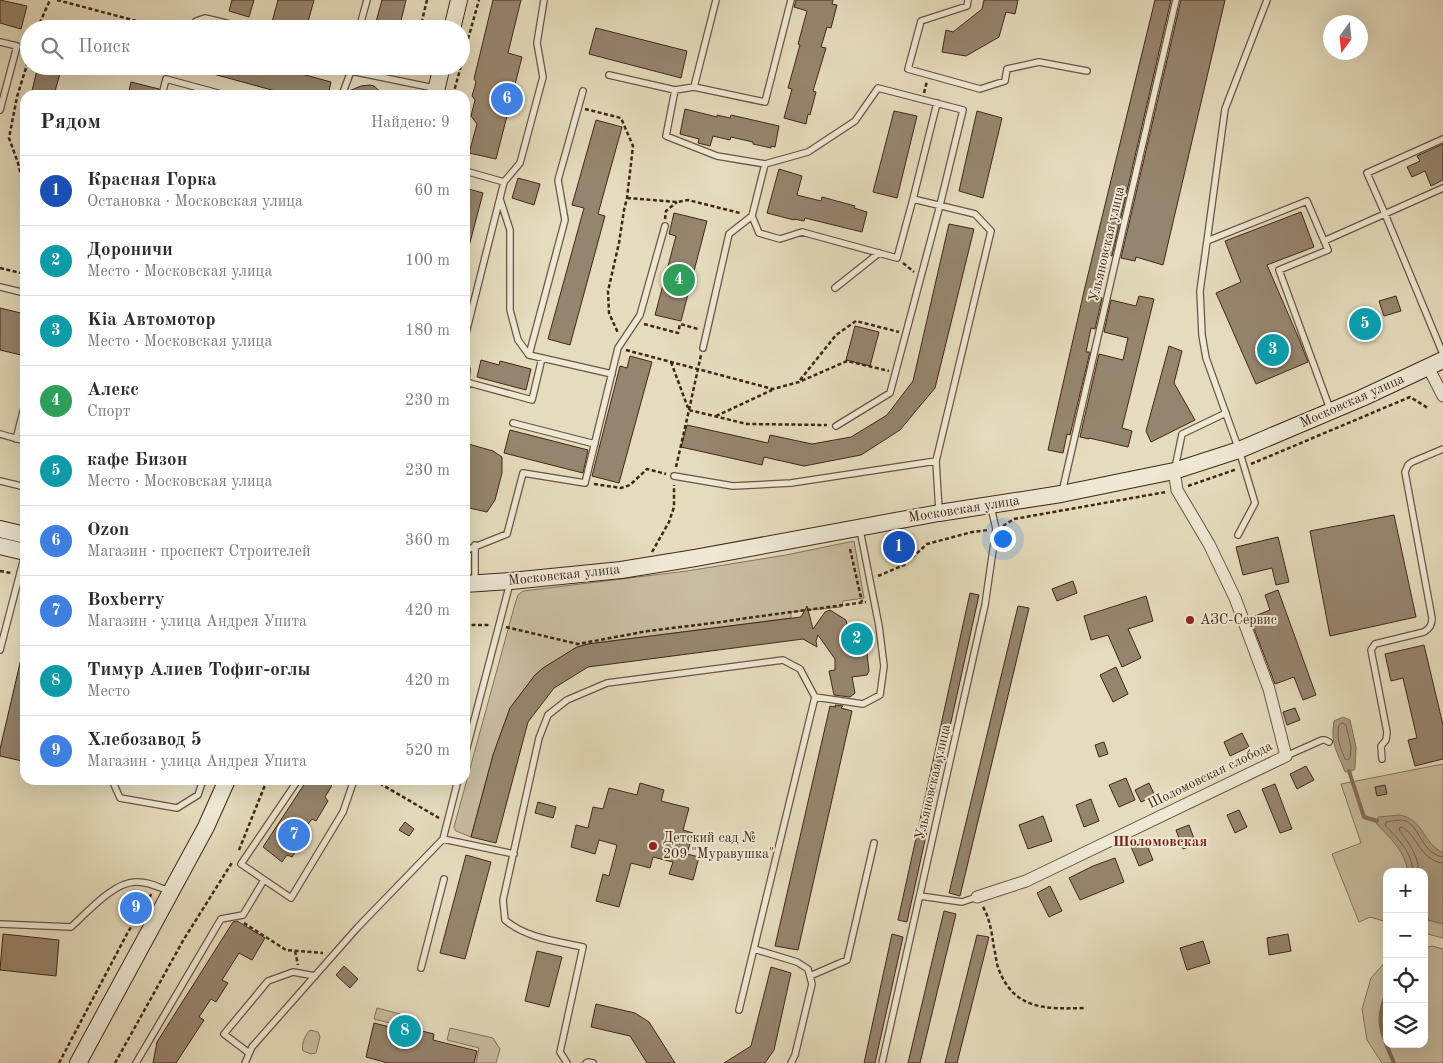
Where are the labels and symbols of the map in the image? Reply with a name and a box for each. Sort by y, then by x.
north arrow [1323,15,1368,60]
pin: 6 [491,80,523,118]
street label: Ульяновская улица [1087,185,1127,303]
pin: 4 [663,261,695,299]
pin: 5 [1349,305,1381,343]
pin: 3 [1257,331,1289,369]
street label: Московская улица [1298,372,1406,430]
street label: Московская улица [907,493,1021,525]
your location [990,526,1016,552]
pin: 1 [883,528,915,566]
street label: Московская улица [507,562,621,588]
place label: АЗС-Сервис [1200,613,1277,627]
marker: АЗС-Сервис [1184,614,1196,626]
pin: 2 [841,620,873,658]
street label: Ульяновская улица [913,723,953,841]
street label: Шоломовская слобода [1145,739,1275,811]
pin: 7 [278,816,310,854]
place label: Детский сад № 209 "Муравушка" [663,831,774,861]
district label: Шоломовская [1113,835,1207,850]
marker: Детский сад № 209 "Муравушка" [647,840,659,852]
pin: 9 [120,889,152,927]
pin: 8 [389,1012,421,1050]

